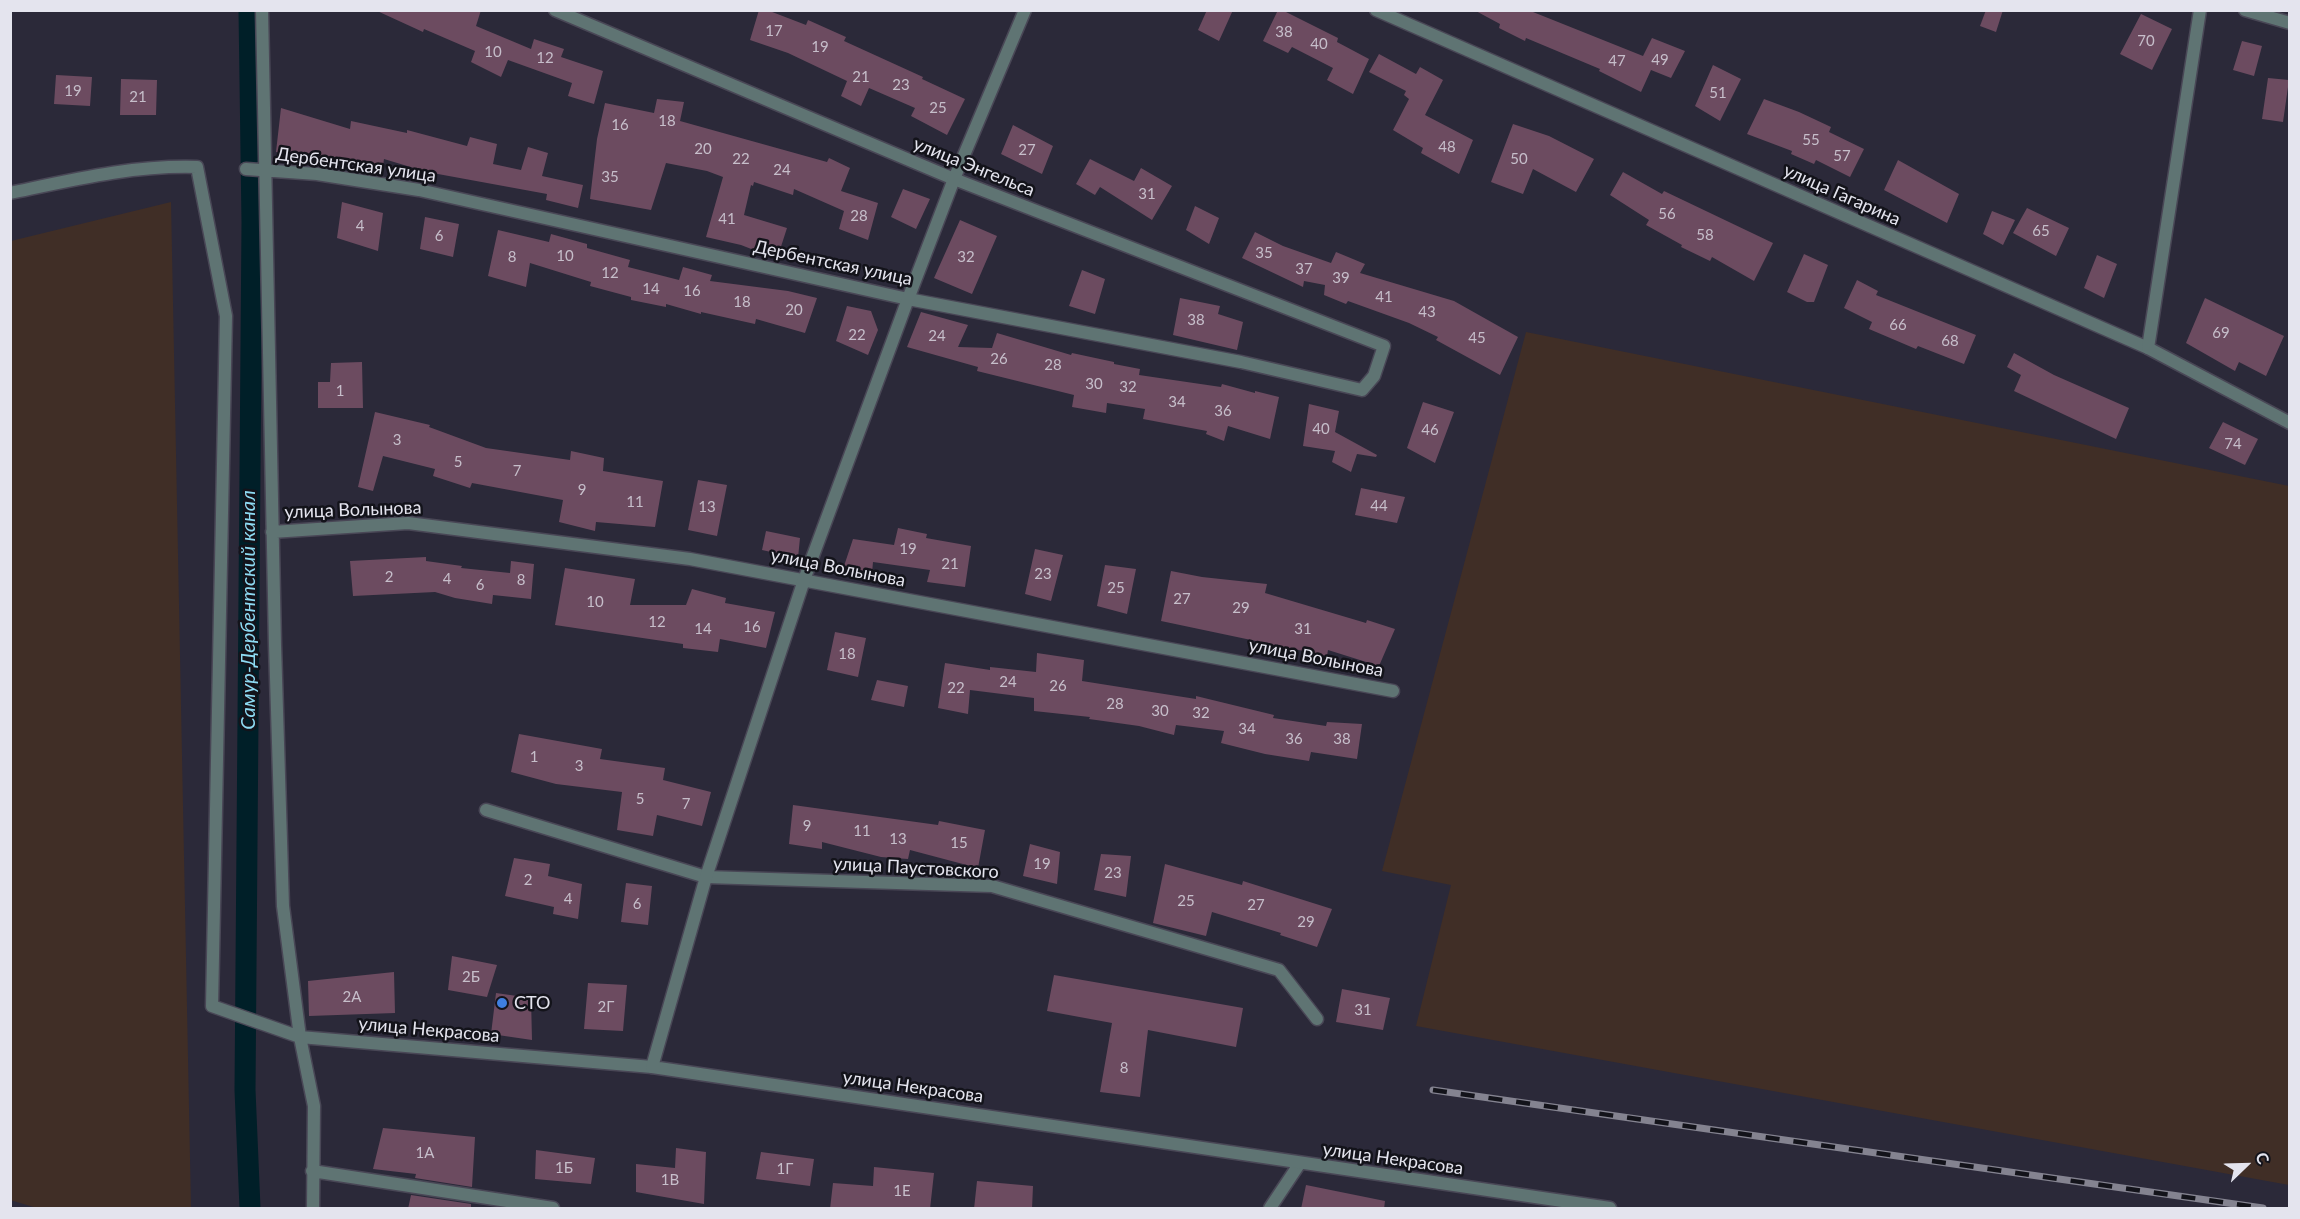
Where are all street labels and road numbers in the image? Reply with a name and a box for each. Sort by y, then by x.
street label: улица Энгельса [910,133,1038,201]
street label: Дербентская улица [274,143,438,187]
street label: улица Гагарина [1780,160,1904,230]
street label: Дербентская улица [752,236,914,290]
street label: улица Волынова [284,497,422,523]
street label: улица Волынова [769,544,907,592]
street label: улица Волынова [1247,634,1385,682]
street label: улица Паустовского [833,853,999,883]
street label: улица Некрасова [358,1013,500,1047]
street label: улица Некрасова [841,1066,985,1108]
street label: улица Некрасова [1321,1138,1465,1180]

